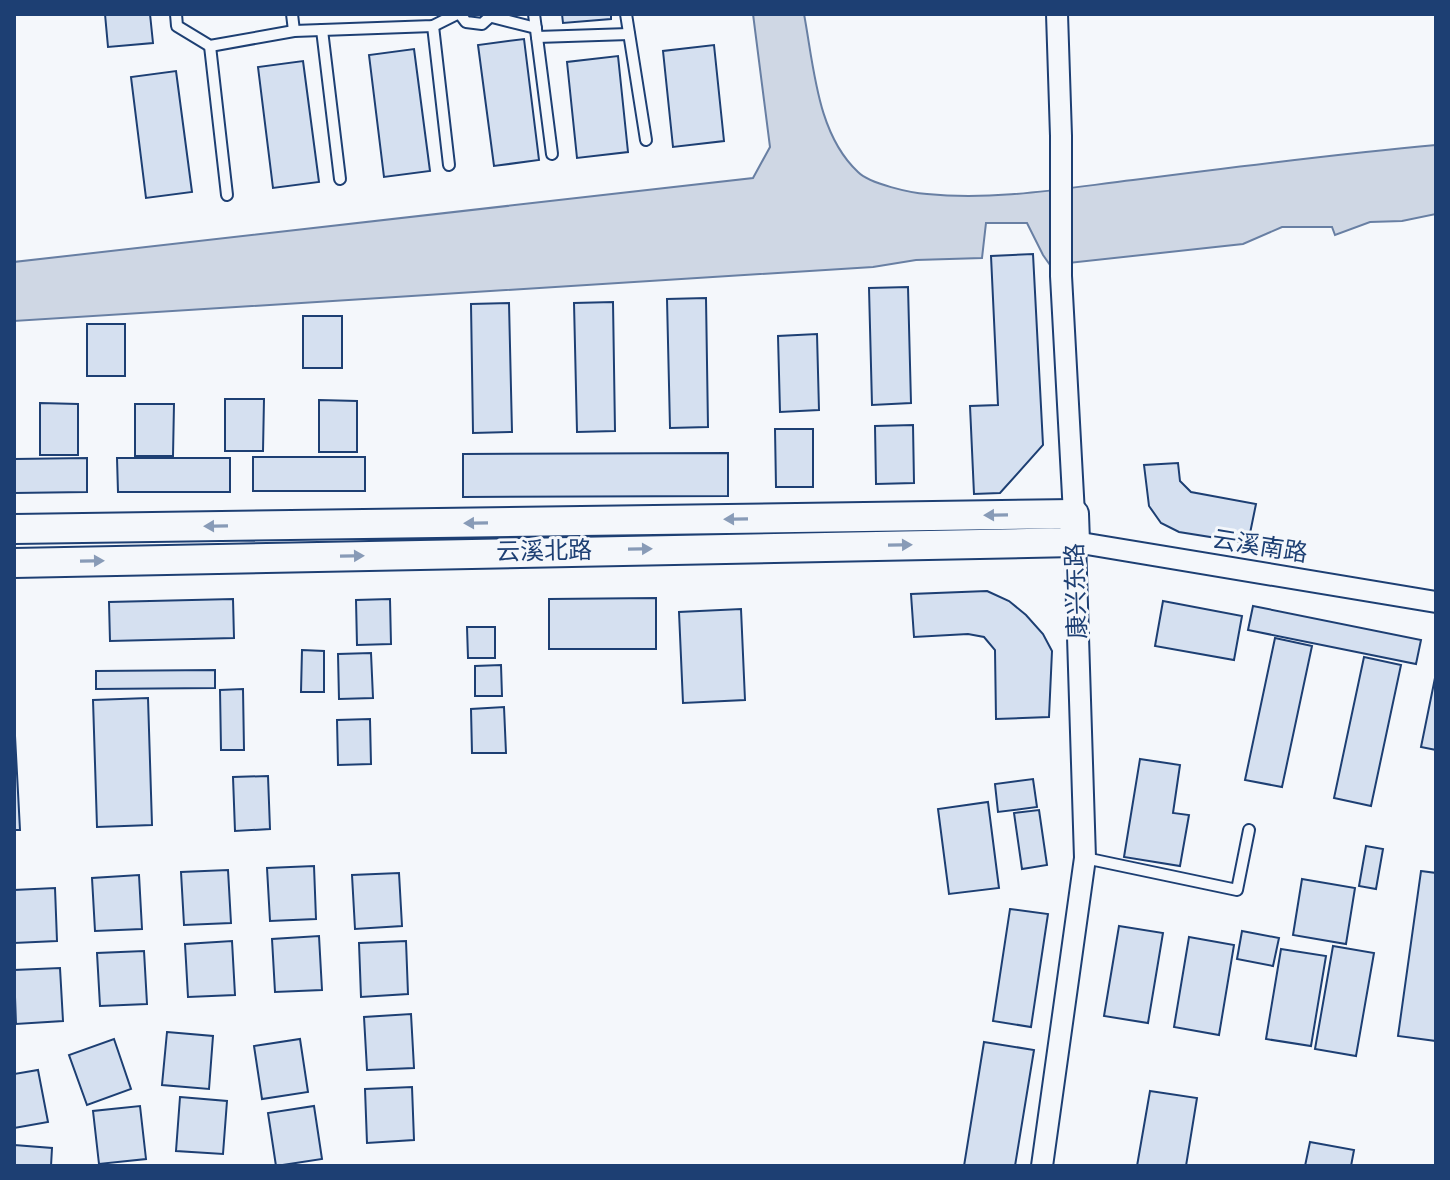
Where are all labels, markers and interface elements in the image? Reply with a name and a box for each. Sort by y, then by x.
one-way arrow [983,509,1008,521]
one-way arrow [723,513,748,525]
one-way arrow [463,516,488,529]
one-way arrow [203,520,228,533]
street label: 云溪南路 [1211,523,1310,566]
street label: 云溪北路 [496,534,592,565]
one-way arrow [888,539,913,551]
one-way arrow [628,543,653,556]
street label: 康兴东路 [1058,543,1091,640]
one-way arrow [340,549,365,562]
one-way arrow [80,555,105,567]

